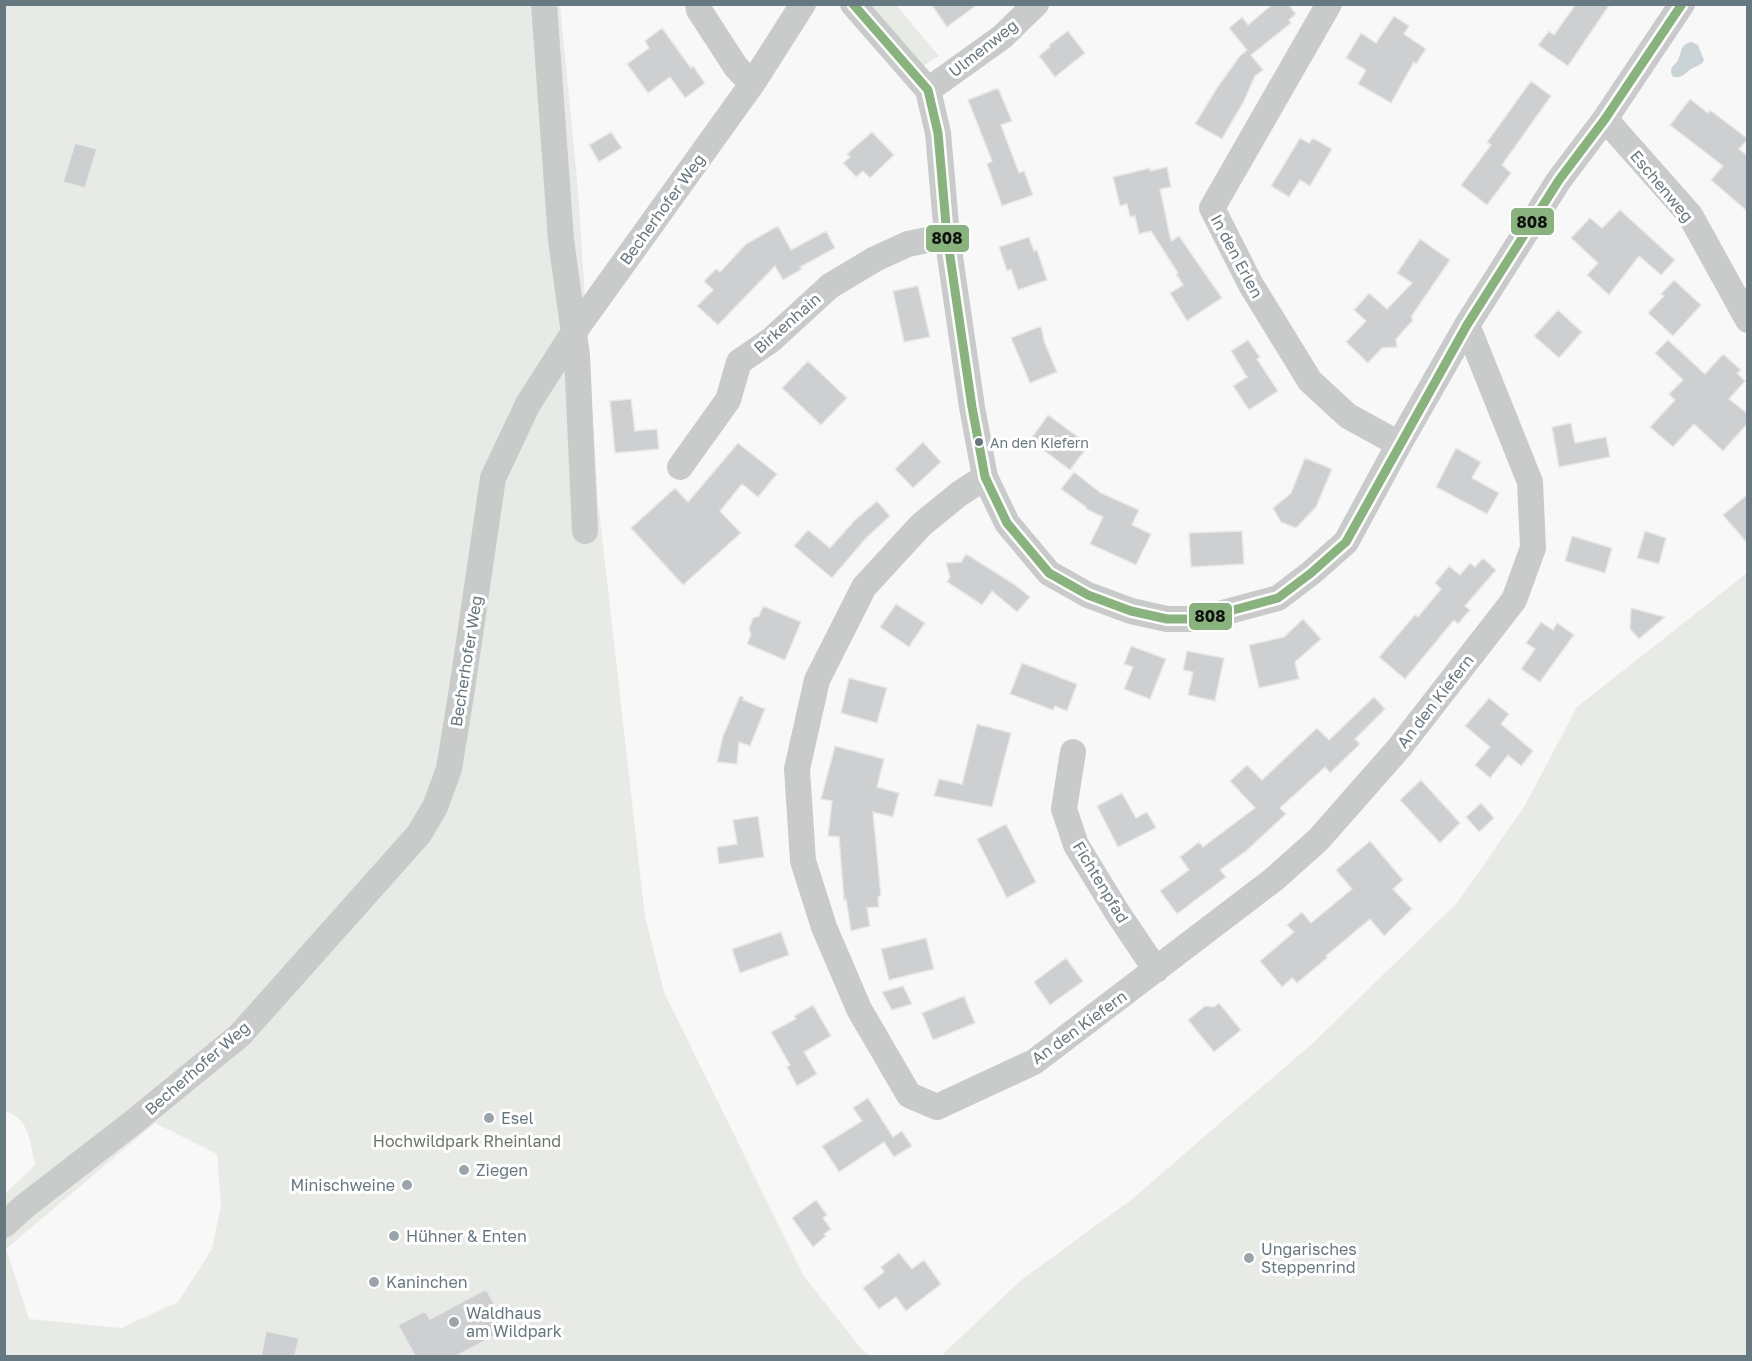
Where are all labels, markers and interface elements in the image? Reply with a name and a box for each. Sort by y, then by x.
street label: Ulmenweg [945,15,1021,81]
street label: Eschenweg [1626,146,1698,226]
street label: Becherhofer Weg [615,150,709,268]
line badge: 808 [1510,207,1555,236]
street label: In den Erlen [1207,211,1267,301]
text: 808 [1517,212,1547,232]
line badge: 808 [925,224,970,253]
text: 808 [932,228,962,248]
street label: Birkenhain [749,289,825,357]
place label: An den Kiefern [990,434,1089,451]
marker: An den Kiefern [973,436,985,448]
street label: Becherhofer Weg [446,594,486,728]
line badge: 808 [1188,602,1233,631]
text: 808 [1195,606,1225,626]
street label: An den Kiefern [1392,650,1478,752]
street label: Fichtenpfad [1069,838,1133,926]
street label: An den Kiefern [1027,986,1131,1068]
street label: Becherhofer Weg [140,1017,254,1119]
place label: Esel [501,1108,534,1128]
marker: Esel [482,1111,496,1125]
park label: Hochwildpark Rheinland [373,1131,561,1151]
place label: Ziegen [476,1160,528,1180]
marker: Ziegen [457,1163,471,1177]
place label: Minischweine [290,1175,395,1195]
marker: Minischweine [400,1178,414,1192]
place label: Hühner & Enten [406,1226,527,1246]
marker: Hühner & Enten [387,1229,401,1243]
place label: Ungarisches Steppenrind [1261,1239,1357,1277]
marker: Ungarisches Steppenrind [1242,1251,1256,1265]
place label: Kaninchen [386,1272,468,1292]
marker: Kaninchen [367,1275,381,1289]
place label: Waldhaus am Wildpark [466,1303,562,1341]
marker: Waldhaus am Wildpark [447,1315,461,1329]

